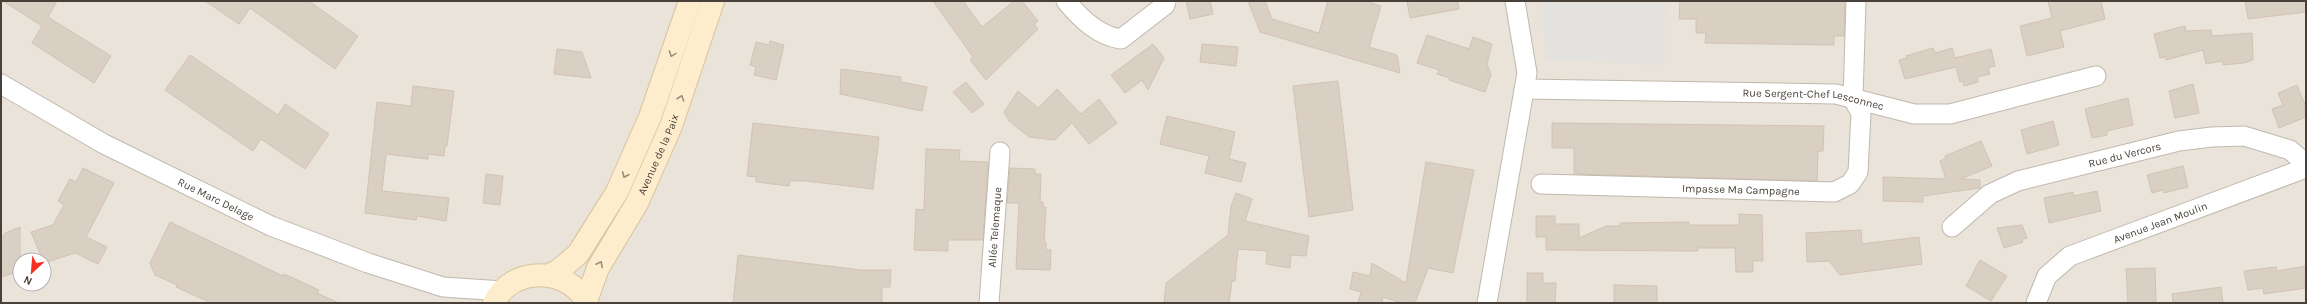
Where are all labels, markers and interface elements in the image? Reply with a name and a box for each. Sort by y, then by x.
one-way arrow [668,50,677,57]
street label: Rue Sergent-Chef Lesconnec [1743,86,1886,113]
one-way arrow [676,94,685,101]
street label: Avenue de la Paix [635,112,681,197]
street label: Rue du Vercors [2087,139,2162,170]
one-way arrow [621,171,629,178]
street label: Rue Marc Delage [176,175,257,223]
street label: Impasse Ma Campagne [1682,181,1800,198]
street label: Allée Telemaque [985,186,1004,268]
street label: Avenue Jean Moulin [2111,199,2209,246]
north arrow [12,252,52,292]
one-way arrow [595,261,603,269]
text: N [21,273,34,288]

